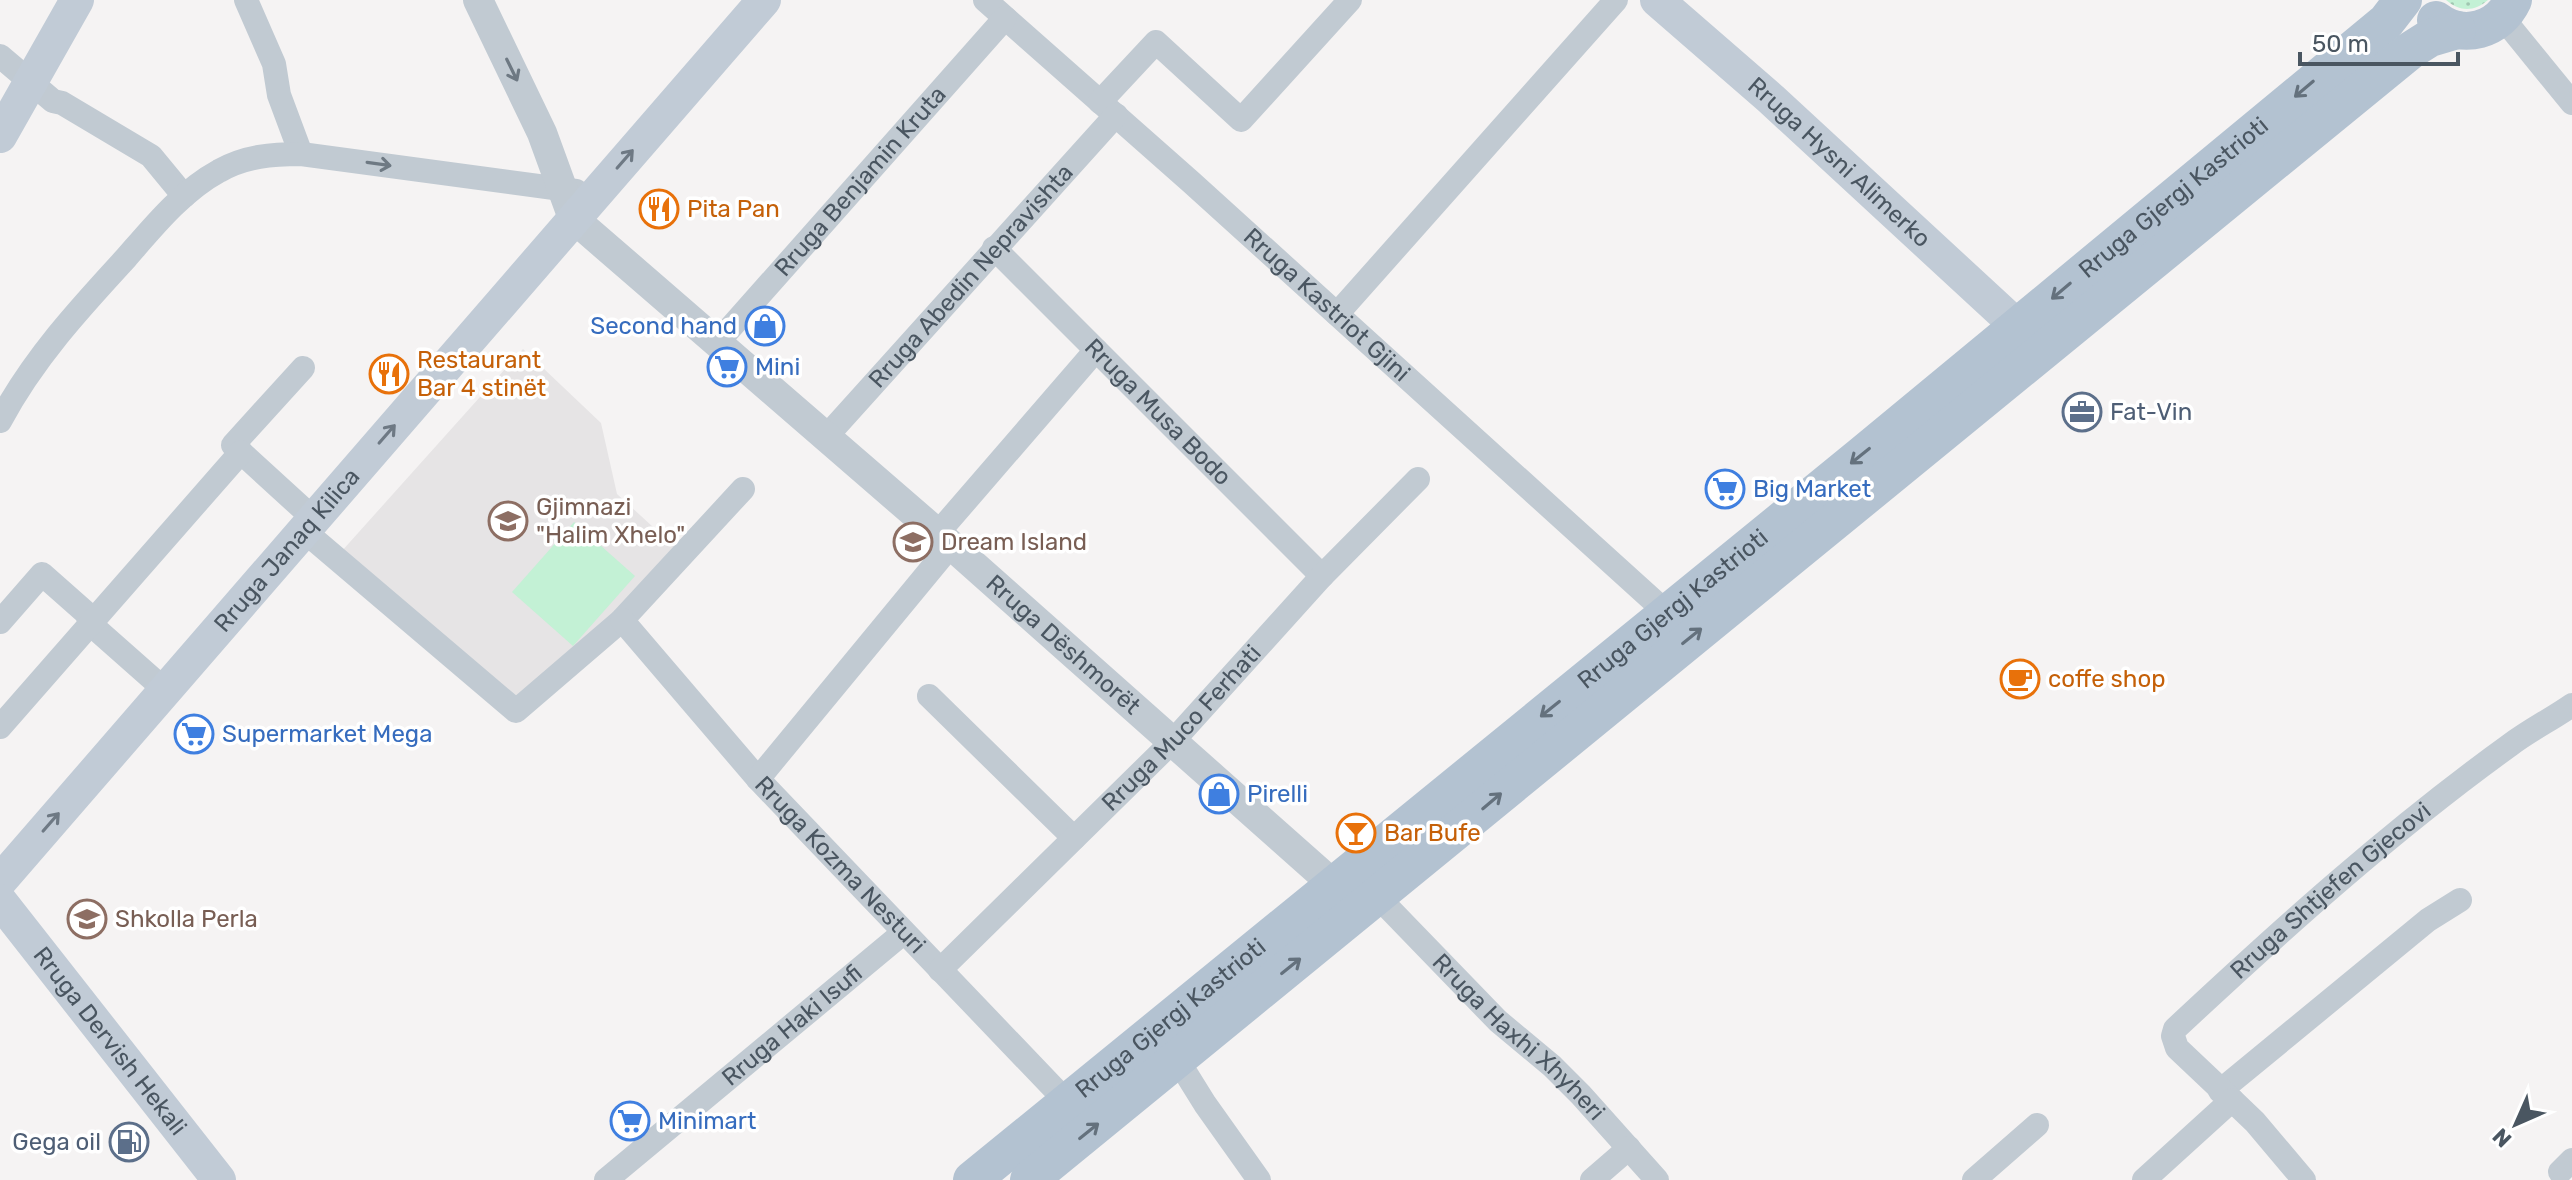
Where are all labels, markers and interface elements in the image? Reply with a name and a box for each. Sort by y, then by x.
scale bar [2300,16,2458,66]
text: 50 m [2312,30,2369,58]
one-way arrow [505,58,520,82]
street label: Rruga Hysni Alimerko [1742,71,1936,253]
one-way arrow [2294,80,2315,98]
street label: Rruga Benjamin Kruta [769,81,952,282]
street label: Rruga Gjergj Kastrioti [2073,111,2274,284]
one-way arrow [616,150,634,170]
one-way arrow [365,157,391,172]
street label: Rruga Abedin Nepravishta [863,158,1079,394]
restaurant icon: Pita Pan [638,188,680,230]
place label: Pita Pan [687,195,780,223]
street label: Rruga Kastriot Gjini [1238,223,1416,387]
one-way arrow [2051,282,2071,300]
shop icon: Second hand [744,305,786,347]
place label: Second hand [590,312,737,340]
street label: Rruga Musa Bodo [1079,333,1237,491]
place label: Restaurant Bar 4 stinët [417,346,546,402]
supermarket icon: Mini [706,346,748,388]
restaurant icon: Restaurant Bar 4 stinët [368,353,410,395]
place label: Mini [755,353,800,381]
office icon: Fat-Vin [2061,391,2103,433]
place label: Fat-Vin [2110,398,2192,426]
one-way arrow [378,424,396,445]
one-way arrow [1850,447,1871,465]
street label: Rruga Janaq Kilica [208,463,366,638]
supermarket icon: Big Market [1704,468,1746,510]
place label: Big Market [1753,475,1871,503]
place label: Gjimnazi "Halim Xhelo" [536,493,685,549]
school or university icon: Gjimnazi "Halim Xhelo" [487,500,529,542]
school or university icon: Dream Island [892,521,934,563]
street label: Rruga Gjergj Kastrioti [1572,523,1774,695]
place label: Dream Island [941,528,1087,556]
street label: Rruga Dëshmorët [981,569,1146,720]
one-way arrow [1682,627,1702,645]
street label: Rruga Muco Ferhati [1096,639,1267,817]
cafe icon: coffe shop [1999,658,2041,700]
place label: coffe shop [2048,665,2165,693]
one-way arrow [1539,699,1560,717]
supermarket icon: Supermarket Mega [173,713,215,755]
place label: Supermarket Mega [222,720,432,748]
street label: Rruga Kozma Nesturi [749,771,931,959]
shop icon: Pirelli [1198,773,1240,815]
place label: Pirelli [1247,780,1308,808]
one-way arrow [1481,793,1502,810]
street label: Rruga Shtjefen Gjecovi [2225,796,2436,985]
one-way arrow [42,812,60,832]
bar icon: Bar Bufe [1335,812,1377,854]
place label: Bar Bufe [1384,819,1481,847]
school or university icon: Shkolla Perla [66,898,108,940]
place label: Shkolla Perla [115,905,258,933]
street label: Rruga Gjergj Kastrioti [1070,933,1271,1104]
street label: Rruga Dervish Hekali [27,941,192,1141]
street label: Rruga Haxhi Xhyheri [1427,948,1611,1126]
one-way arrow [1280,957,1300,975]
street label: Rruga Haki Isufi [716,959,868,1092]
north arrow [2476,1084,2556,1164]
supermarket icon: Minimart [609,1100,651,1142]
place label: Minimart [658,1107,756,1135]
fuel station icon: Gega oil [108,1121,150,1163]
one-way arrow [1079,1122,1100,1140]
text: N [2487,1123,2517,1153]
place label: Gega oil [12,1128,101,1156]

